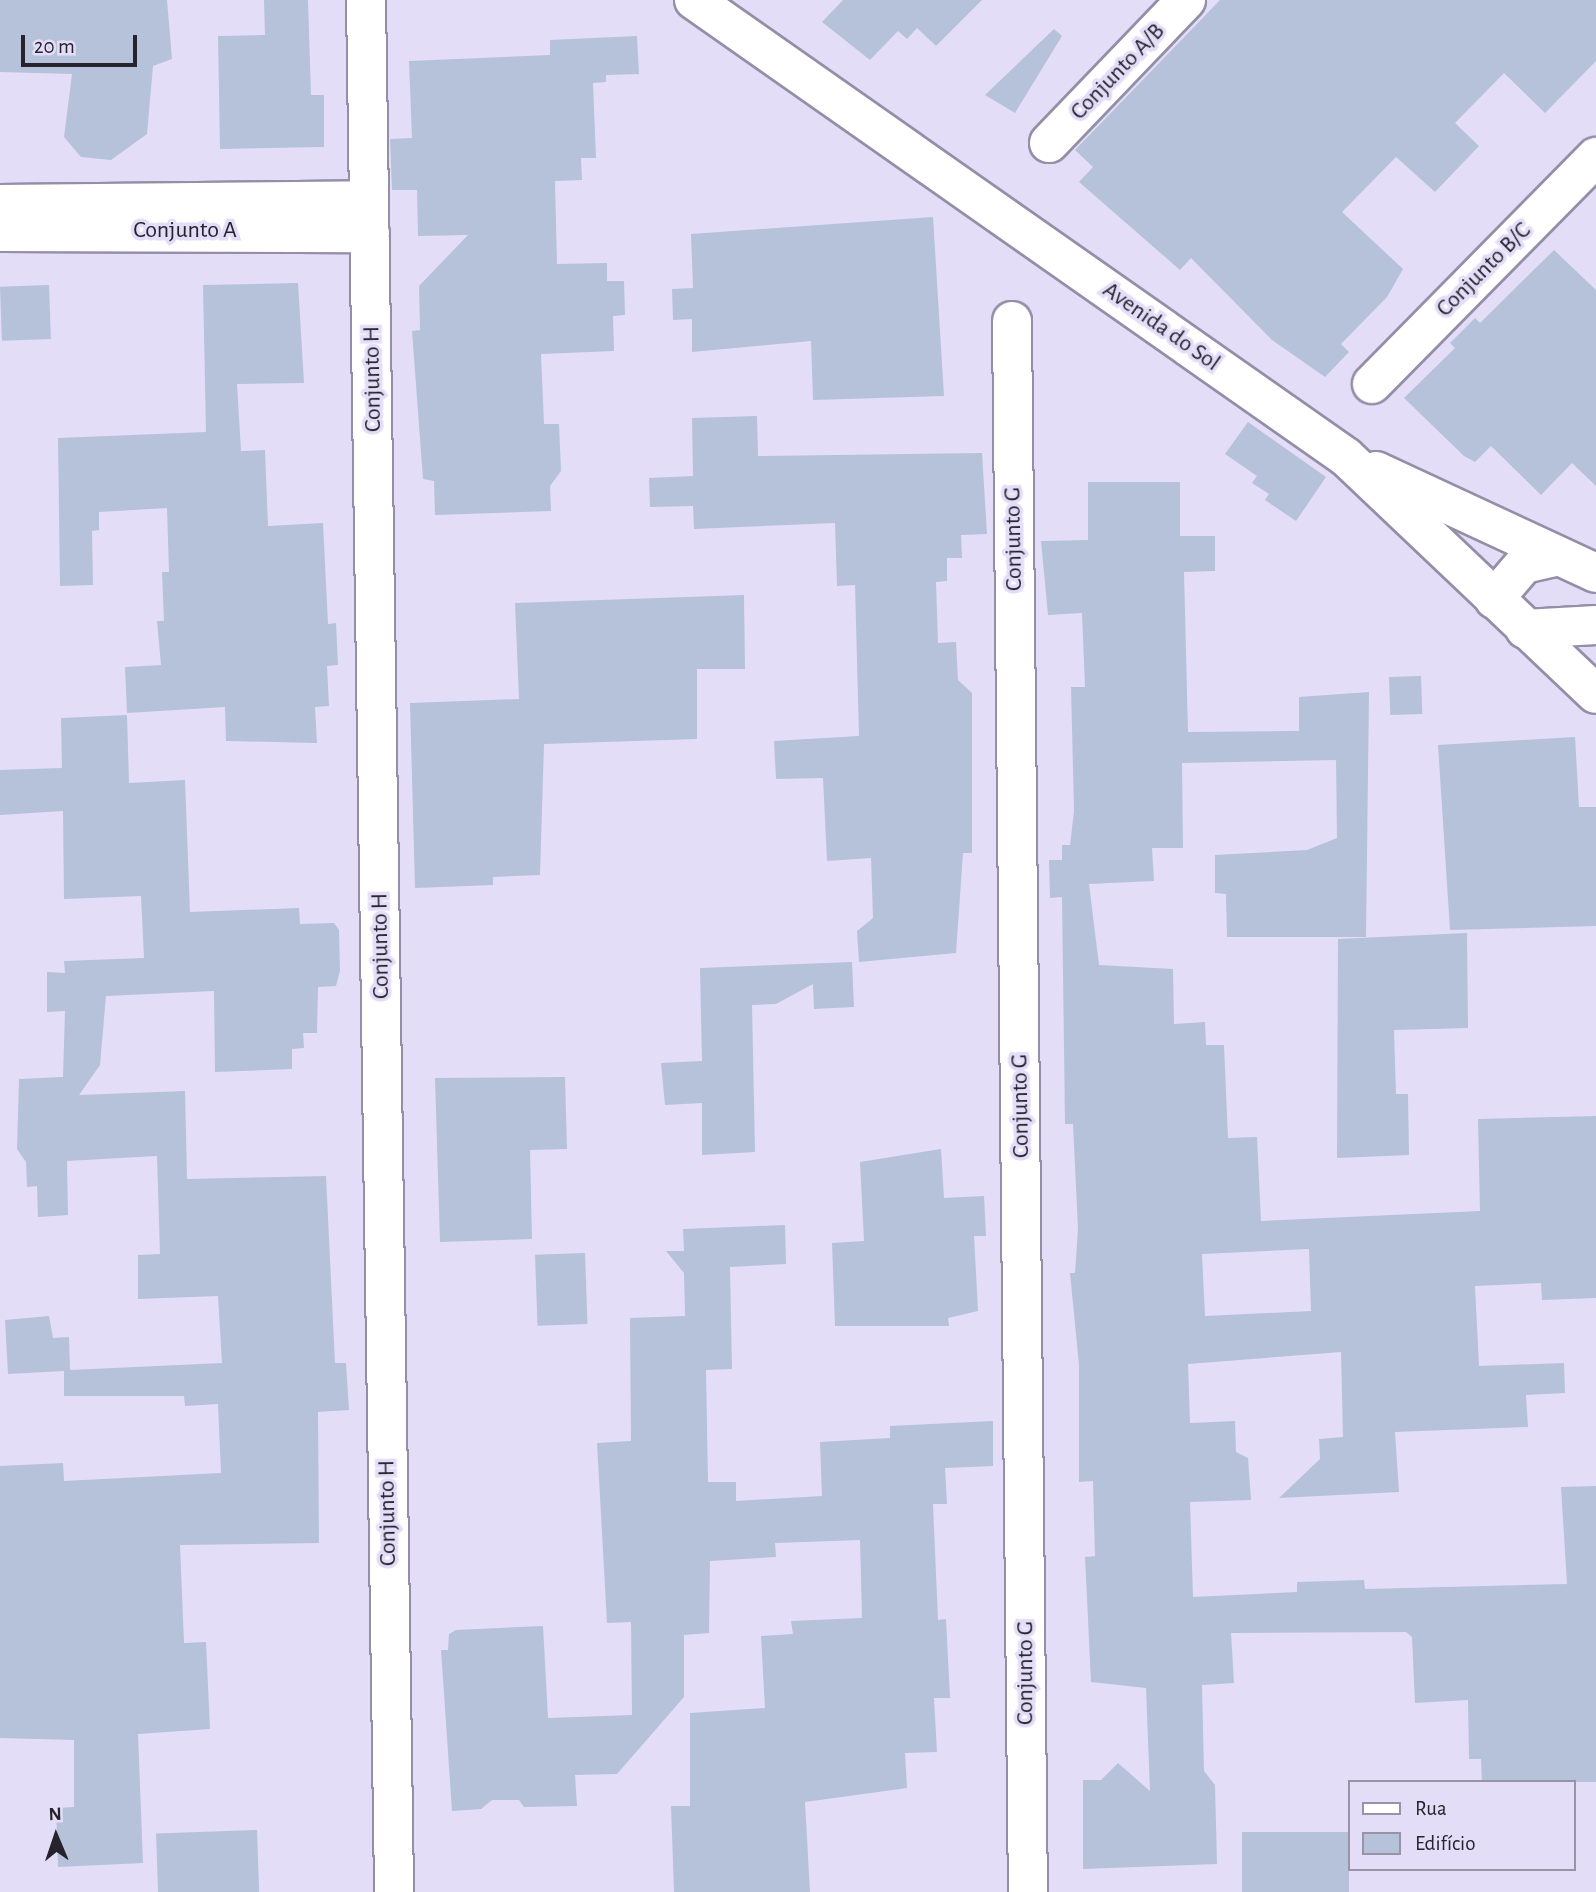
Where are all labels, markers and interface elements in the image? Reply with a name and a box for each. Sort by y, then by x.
street label: Conjunto A/B [1065,18,1171,126]
scale bar [24,21,140,65]
text: 20 m [34,36,75,57]
street label: Conjunto A [133,217,237,245]
street label: Conjunto B/C [1431,217,1537,323]
street label: Avenida do Sol [1097,276,1225,378]
street label: Conjunto H [358,326,388,432]
street label: Conjunto G [999,487,1029,591]
street label: Conjunto H [366,893,396,999]
street label: Conjunto G [1006,1054,1036,1158]
street label: Conjunto H [373,1460,403,1566]
street label: Conjunto G [1012,1621,1040,1725]
legend [1348,1780,1575,1871]
text: Rua [1415,1798,1447,1819]
north arrow [21,1801,91,1871]
text: N [48,1805,62,1824]
text: Edifício [1415,1833,1475,1854]

